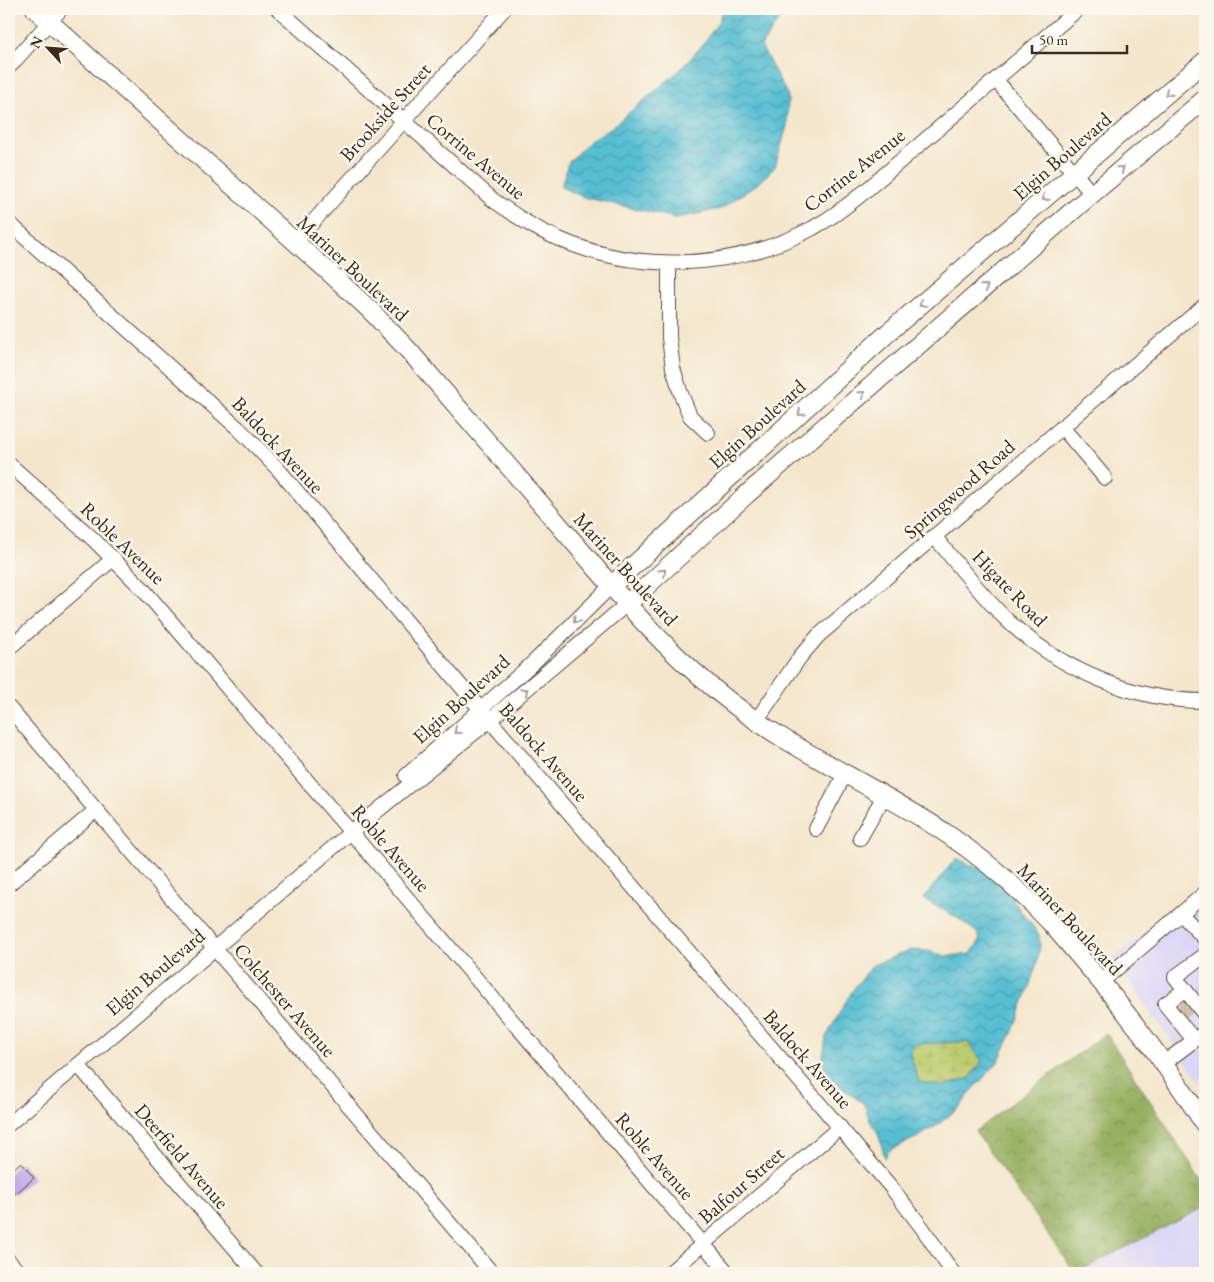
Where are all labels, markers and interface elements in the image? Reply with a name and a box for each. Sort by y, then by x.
north arrow [22,22,72,72]
scale bar [1032,22,1126,54]
text: 50 m [1039,30,1068,49]
text: N [26,33,47,51]
street label: Brookside Street [334,57,437,167]
one-way arrow [1165,87,1174,96]
street label: Elgin Boulevard [1007,106,1117,206]
street label: Corrine Avenue [421,107,531,205]
street label: Corrine Avenue [798,122,910,218]
one-way arrow [1115,167,1124,175]
one-way arrow [1041,193,1050,202]
street label: Mariner Boulevard [291,209,415,327]
one-way arrow [979,284,988,293]
one-way arrow [918,299,927,308]
street label: Elgin Boulevard [703,373,812,475]
one-way arrow [857,390,866,399]
street label: Baldock Avenue [226,391,330,499]
one-way arrow [797,407,806,416]
street label: Springwood Road [898,433,1021,545]
street label: Roble Avenue [75,496,171,590]
street label: Mariner Boulevard [568,507,685,632]
street label: Higate Road [967,544,1054,633]
one-way arrow [657,569,666,578]
one-way arrow [573,614,582,623]
street label: Elgin Boulevard [407,648,516,750]
one-way arrow [519,687,528,696]
street label: Baldock Avenue [494,697,594,807]
one-way arrow [454,725,463,734]
street label: Roble Avenue [346,799,436,897]
street label: Mariner Boulevard [1011,857,1129,981]
street label: Elgin Boulevard [100,922,211,1021]
street label: Colchester Avenue [228,937,342,1063]
street label: Baldock Avenue [758,1004,858,1114]
street label: Deerfield Avenue [129,1098,235,1214]
street label: Roble Avenue [610,1107,700,1205]
street label: Balfour Street [693,1140,790,1229]

